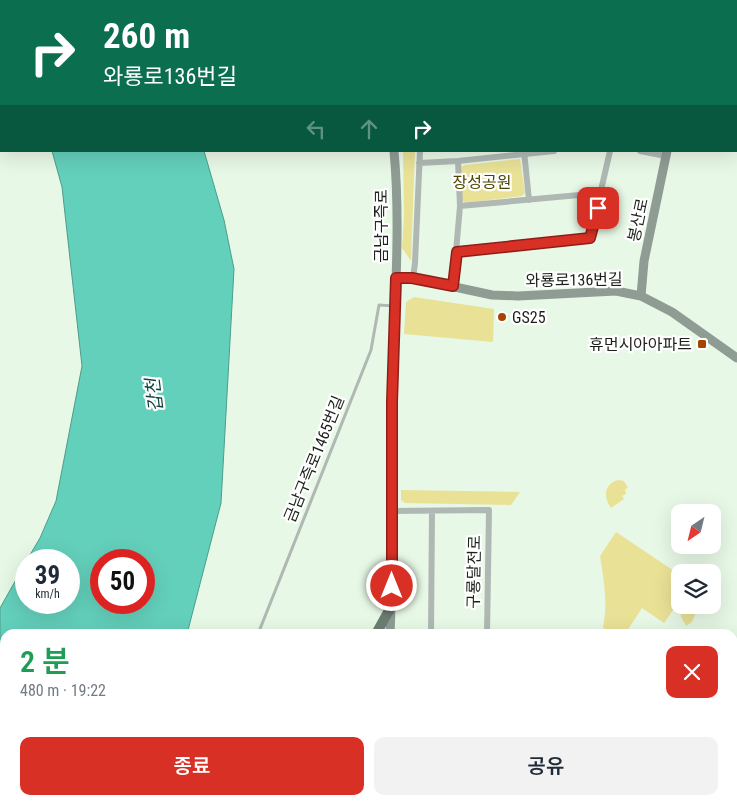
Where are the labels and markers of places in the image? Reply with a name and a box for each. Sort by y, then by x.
pin [577,187,619,229]
place label: GS25 [512,308,546,327]
marker: GS25 [496,311,508,323]
place label: 휴먼시아아파트 [589,335,692,354]
marker: 휴먼시아아파트 [696,338,708,350]

